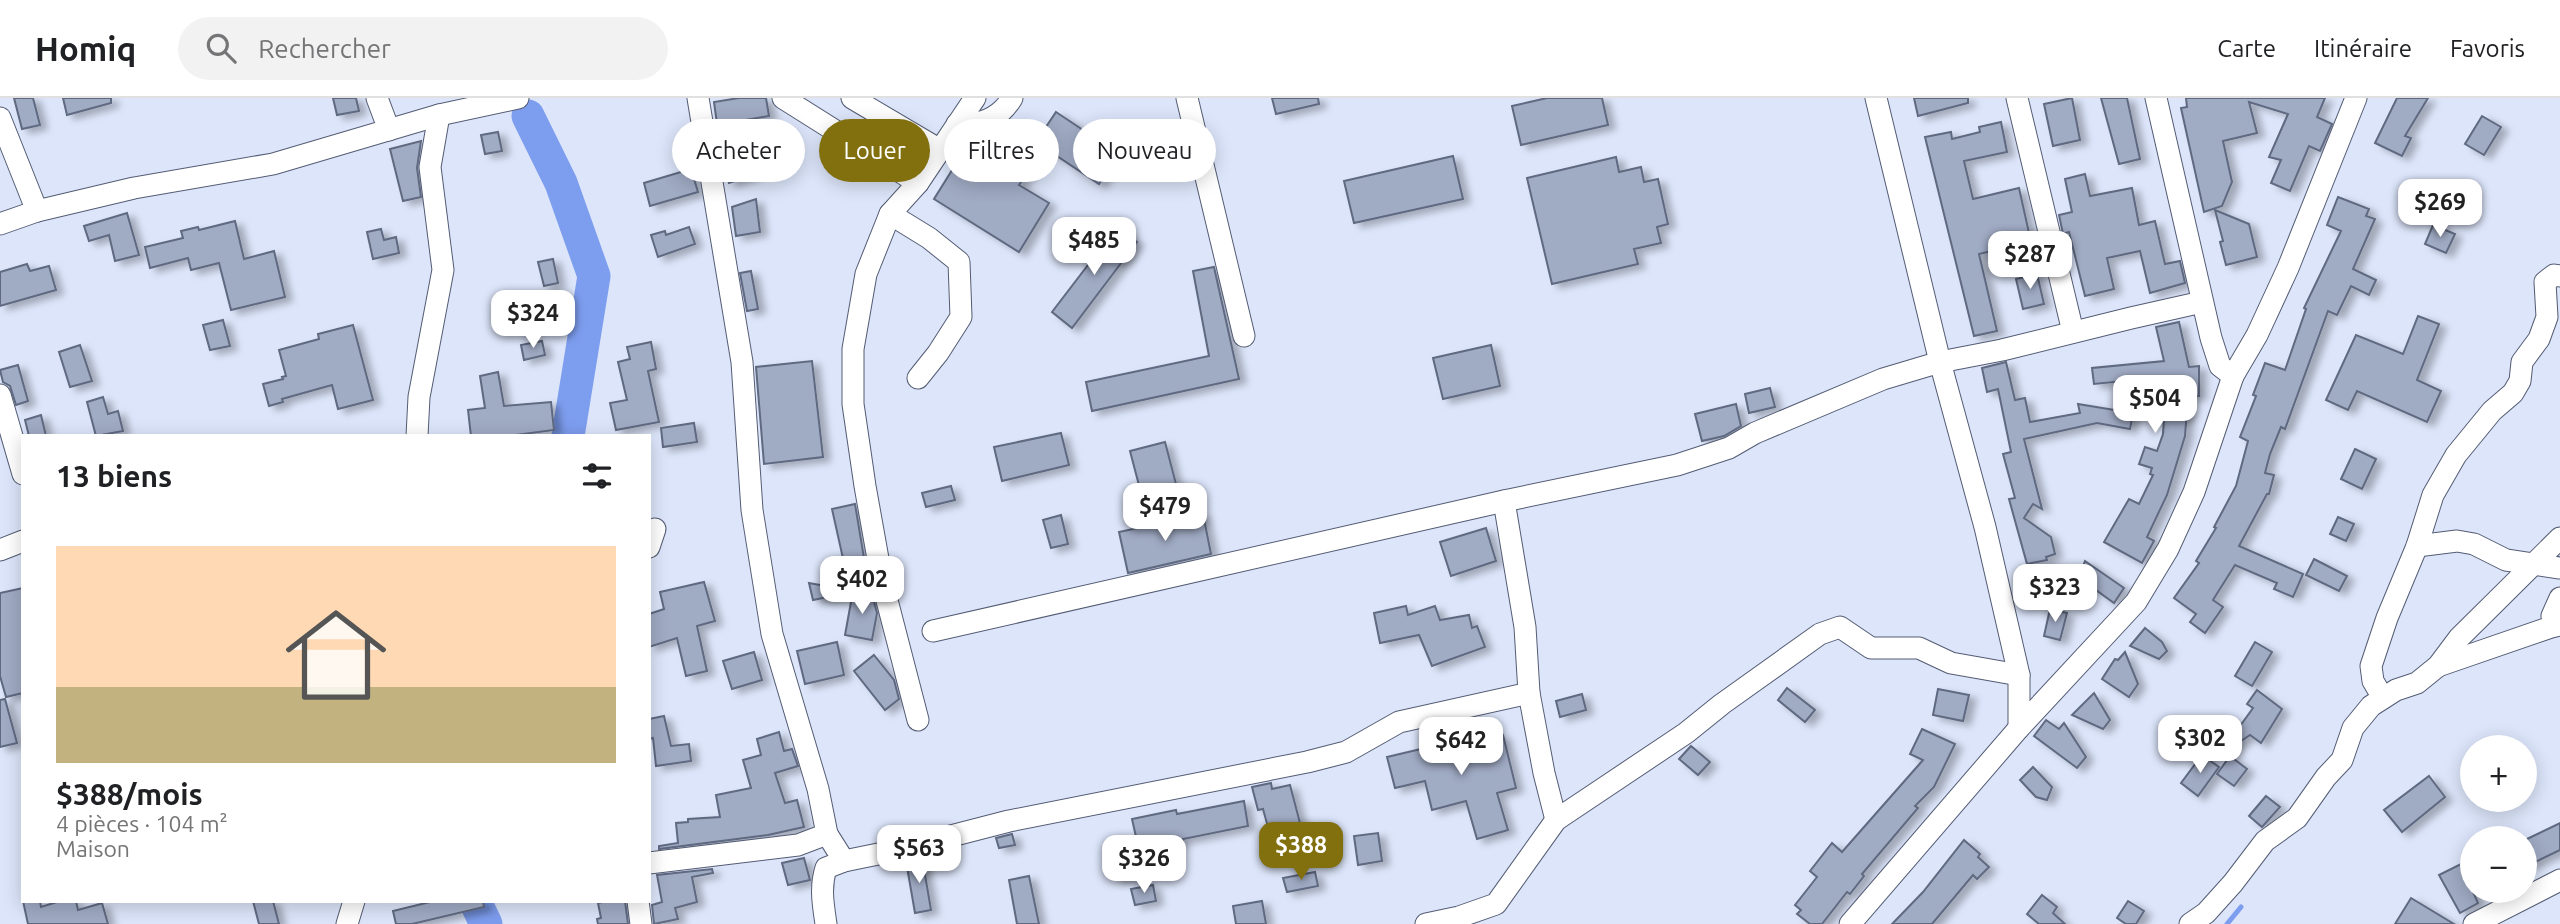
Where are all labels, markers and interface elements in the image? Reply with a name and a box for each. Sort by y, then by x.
search box [178,17,668,80]
icon: search [202,29,240,67]
text: Homiq [35,30,136,67]
text: Rechercher [258,34,391,63]
text: Carte [2217,35,2276,62]
text: Itinéraire [2314,35,2412,62]
text: Favoris [2450,35,2525,62]
chip: Acheter [672,119,805,182]
chip: Louer [819,119,930,182]
chip: Filtres [944,119,1059,182]
chip: Nouveau [1073,119,1216,182]
pin: $269 [2399,180,2481,239]
text: $269 [2414,189,2466,214]
pin: $485 [1053,218,1135,277]
text: $485 [1068,227,1120,252]
pin: $287 [1989,232,2071,291]
text: $287 [2004,241,2056,266]
pin: $324 [492,290,574,350]
text: $324 [507,300,559,325]
pin: $504 [2114,376,2196,435]
text: $504 [2129,385,2181,410]
icon: filters [578,457,616,495]
text: 13 biens [56,459,172,493]
pin: $479 [1124,484,1206,543]
text: $479 [1139,493,1191,518]
pin: $402 [821,556,903,616]
pin: $323 [2014,564,2096,624]
text: $402 [836,566,888,591]
text: $323 [2029,574,2081,599]
icon: home [273,592,399,718]
pin: $302 [2159,716,2241,775]
pin: $642 [1420,718,1502,777]
text: $302 [2174,725,2226,750]
text: $642 [1435,727,1487,752]
map controls [2460,735,2537,903]
button: + [2460,735,2537,812]
text: $388/mois [56,777,203,811]
text: 4 pièces · 104 m² [56,811,228,836]
pin: $388 [1260,822,1342,882]
pin: $563 [878,826,960,885]
button: − [2460,826,2537,903]
text: $388 [1275,832,1327,857]
text: $563 [893,835,945,860]
text: Maison [56,836,130,861]
pin: $326 [1103,836,1185,895]
text: $326 [1118,845,1170,870]

